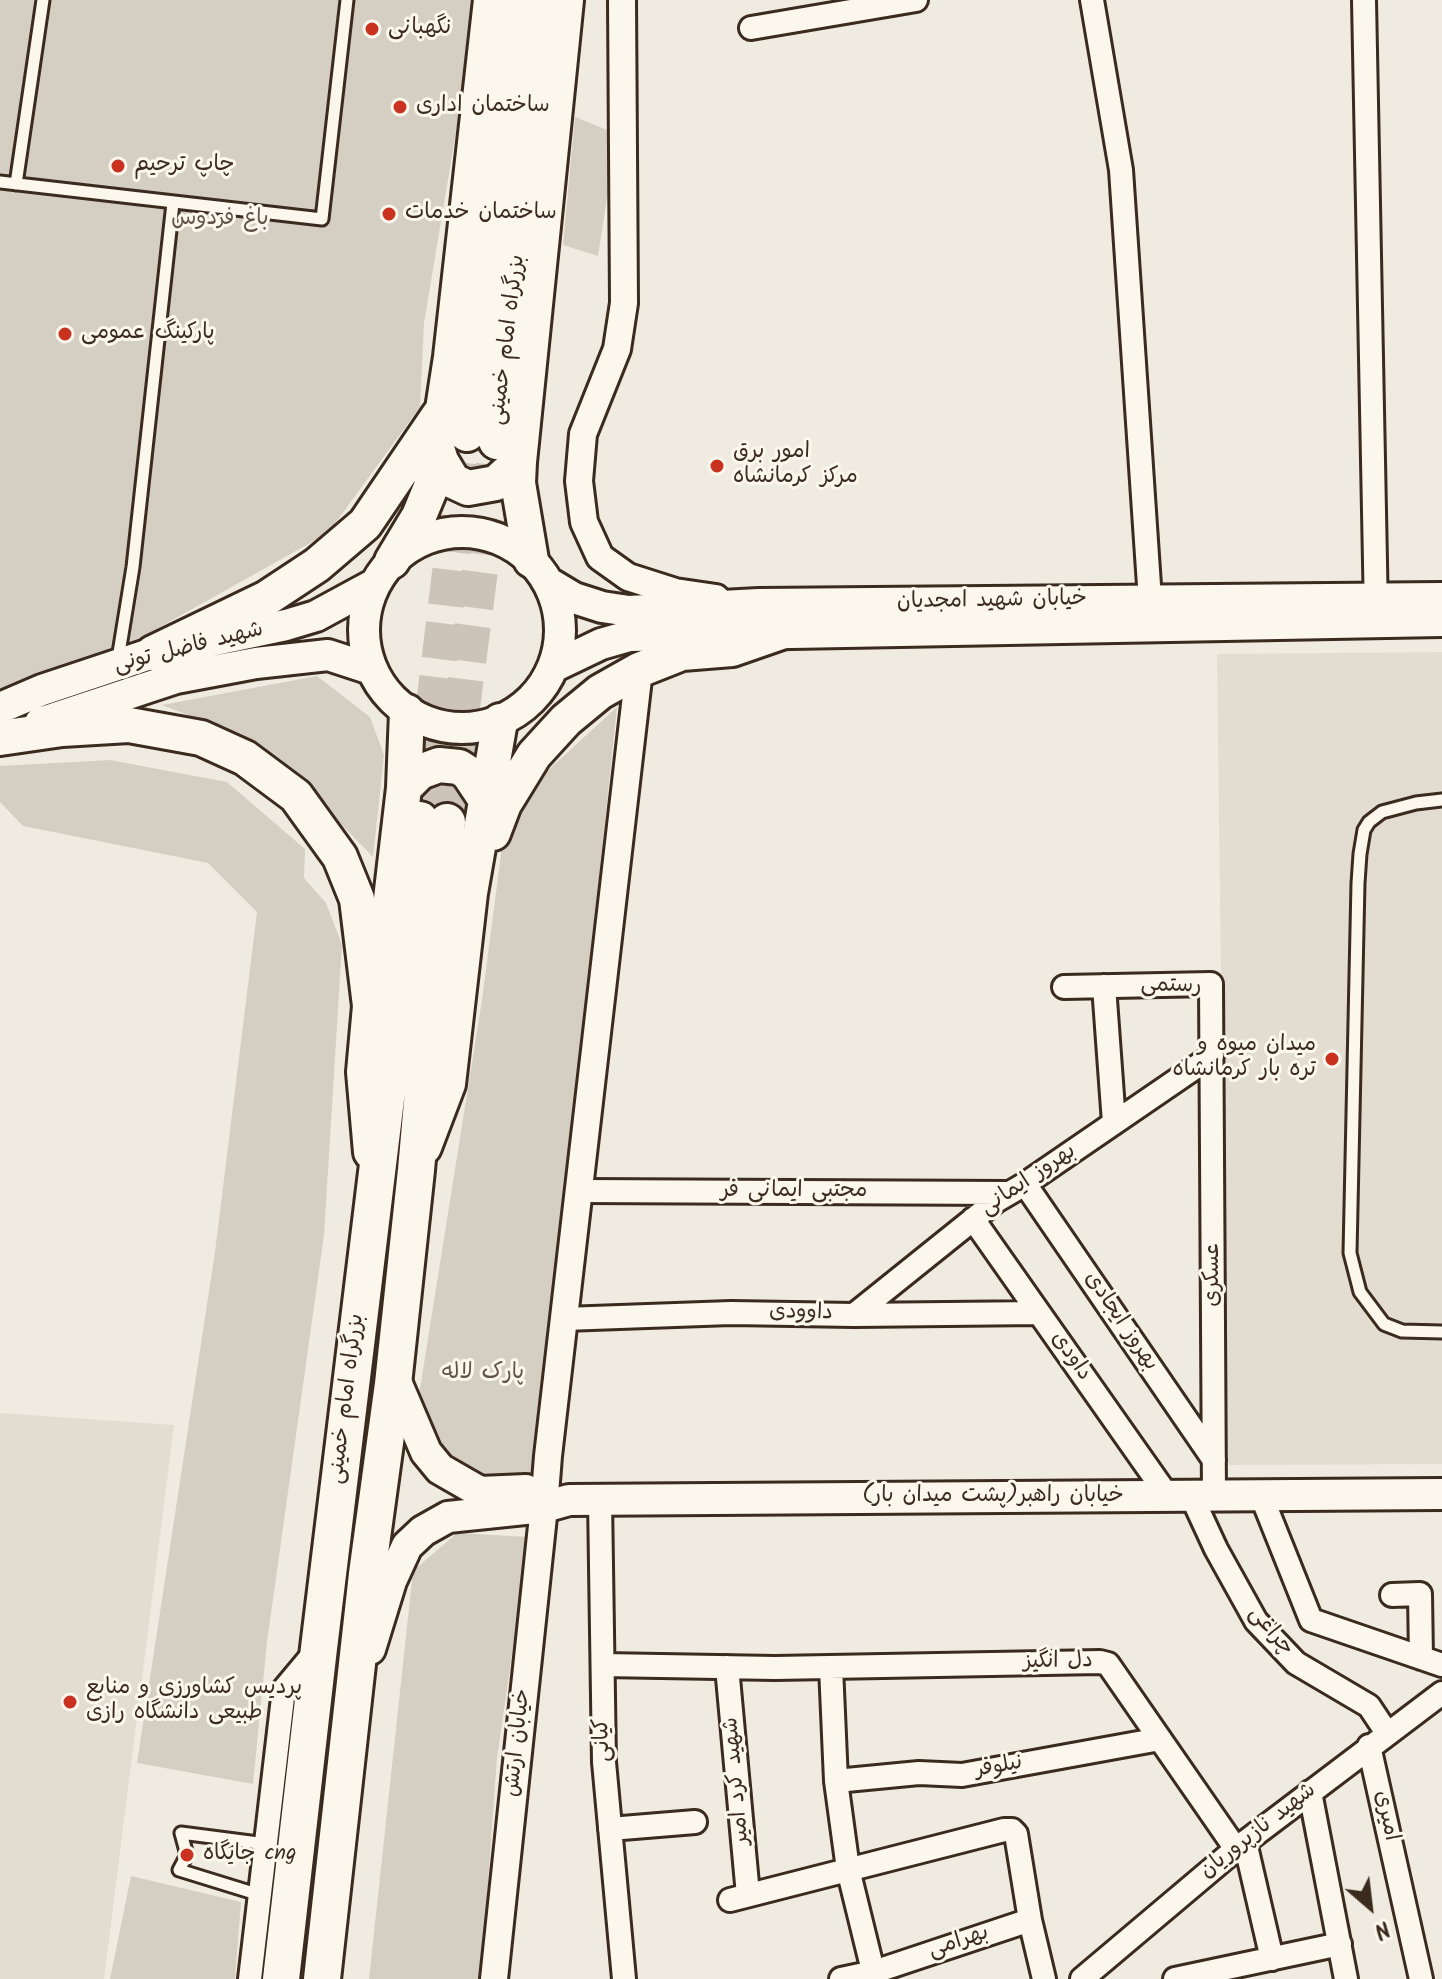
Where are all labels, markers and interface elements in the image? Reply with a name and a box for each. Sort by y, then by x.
place label: نگهبانی [388,16,451,42]
marker: نگهبانی [363,20,381,38]
place label: ساختمان اداری [416,94,550,120]
marker: ساختمان اداری [391,98,409,116]
place label: چاپ ترحیم [134,153,235,179]
marker: چاپ ترحیم [109,157,127,175]
place label: ساختمان خدمات [405,201,557,227]
marker: ساختمان خدمات [380,205,398,223]
park label: باغ فردوس [171,207,269,233]
street label: بزرگراه امام خمینی [485,253,533,427]
place label: پارکینگ عمومی [81,321,215,347]
marker: پارکینگ عمومی [56,325,74,343]
place label: امور برق مرکز کرمانشاه [733,440,858,492]
marker: امور برق مرکز کرمانشاه [708,457,726,475]
street label: خیابان شهید امجدیان [897,587,1087,617]
street label: شهید فاضل تونی [112,618,266,680]
street label: رستمی [1140,973,1202,1001]
place label: میدان میوه و تره بار کرمانشاه [1173,1033,1316,1084]
marker: میدان میوه و تره بار کرمانشاه [1323,1050,1341,1068]
street label: بهروز ایمانی [976,1139,1082,1223]
street label: مجتبی ایمانی فر [721,1179,867,1205]
street label: عسکری [1201,1243,1227,1307]
street label: بهروز ایجادی [1077,1267,1163,1377]
street label: داوودی [769,1300,833,1328]
street label: بزرگراه امام خمینی [324,1312,372,1486]
street label: داودی [1044,1327,1096,1387]
park label: پارک لاله [442,1361,524,1387]
street label: خیابان راهبر(پشت میدان بار) [862,1484,1124,1510]
street label: چراغی [1242,1602,1298,1662]
street label: دل انگیز [1023,1649,1093,1677]
place label: پردیس کشاورزی و منابع طبیعی دانشگاه رازی [86,1676,302,1728]
street label: خیابان ارتش [500,1688,538,1798]
marker: پردیس کشاورزی و منابع طبیعی دانشگاه رازی [61,1693,79,1711]
street label: شهید کرد امیر [719,1716,757,1846]
street label: کیانی [590,1718,618,1762]
street label: نیلوفر [973,1751,1025,1785]
street label: شهید نازپروریان [1196,1778,1322,1886]
street label: امیری [1367,1788,1403,1844]
place label: جایگاه cng [203,1842,296,1868]
marker: جایگاه cng [178,1846,196,1864]
north arrow [1330,1867,1410,1947]
text: N [1367,1910,1396,1947]
street label: بهرامی [926,1921,992,1965]

